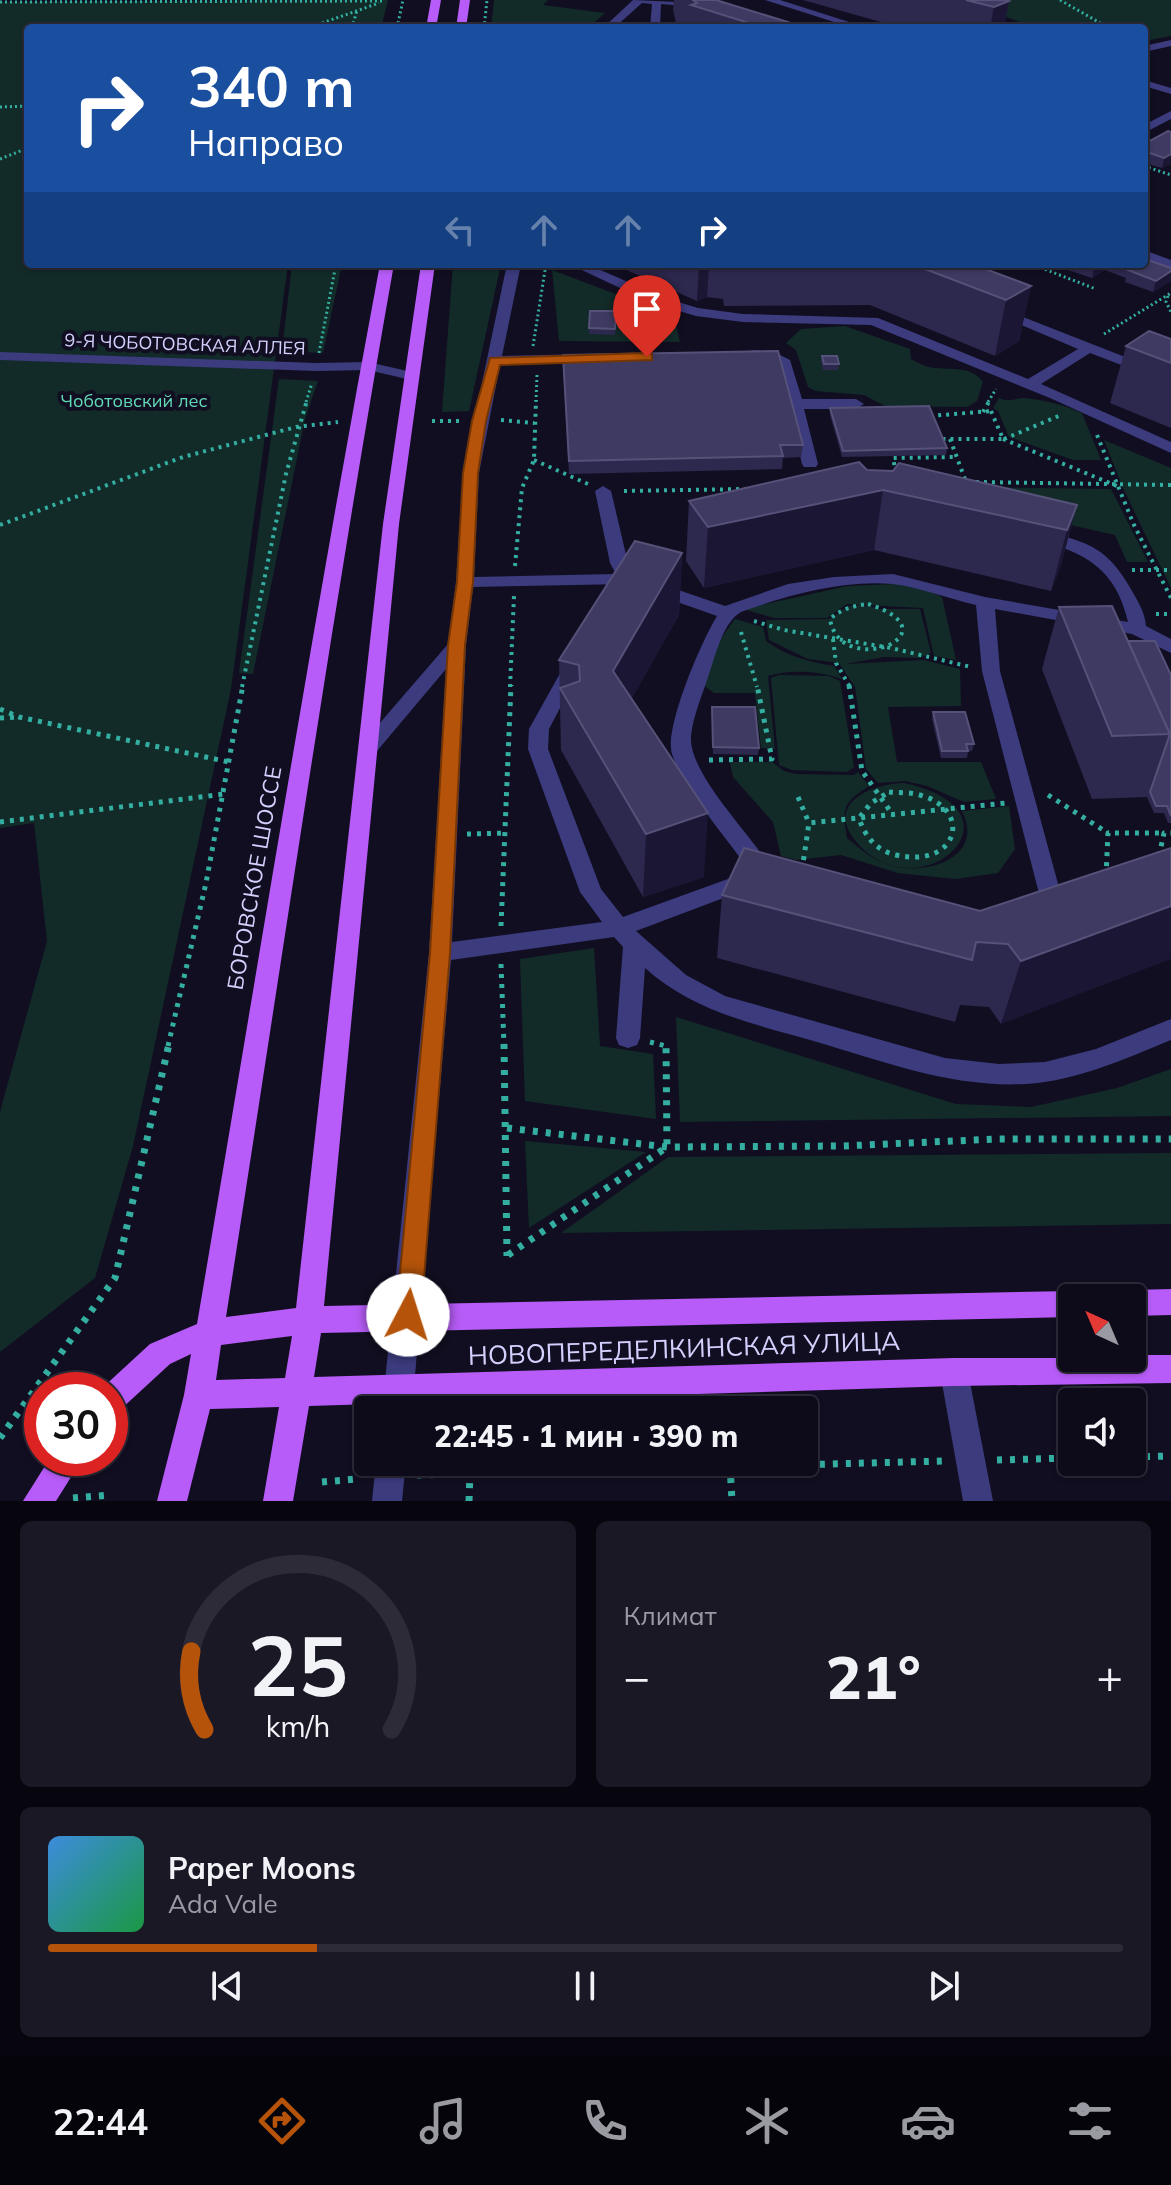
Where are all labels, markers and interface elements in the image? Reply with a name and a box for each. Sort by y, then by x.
text: 340 m [188,51,355,121]
icon: right [56,56,160,160]
text: Направо [188,120,344,165]
icon: left [438,208,482,252]
icon: ahead [522,208,566,252]
icon: ahead [606,208,650,252]
icon: right [690,208,734,252]
pin [613,275,681,357]
icon: arrive [625,287,669,331]
street label: 9-Я ЧОБОТОВСКАЯ АЛЛЕЯ [64,328,306,360]
park label: Чоботовский лес [60,389,208,412]
street label: БОРОВСКОЕ ШОССЕ [221,764,287,992]
position arrow [366,1273,450,1357]
north arrow [1058,1284,1146,1372]
map controls [1058,1284,1146,1476]
street label: НОВОПЕРЕДЕЛКИНСКАЯ УЛИЦА [467,1324,901,1372]
speed limit sign: 30 [24,1372,128,1476]
button: sound [1058,1388,1146,1476]
text: 22:45 · 1 мин · 390 m [434,1417,738,1455]
text: Климат [624,1599,717,1632]
text: 25 [248,1612,348,1717]
text: 21° [826,1639,921,1714]
text: − [624,1649,650,1704]
text: + [1097,1649,1123,1704]
text: km/h [265,1708,330,1744]
text: Paper Moons [168,1849,356,1887]
text: Ada Vale [168,1887,278,1920]
icon: previous [205,1964,249,2008]
icon: pause [563,1964,607,2008]
icon: next [922,1964,966,2008]
icon: directions [254,2093,310,2149]
icon: music [415,2093,471,2149]
icon: phone [577,2093,633,2149]
icon: climate [739,2093,795,2149]
icon: car [900,2093,956,2149]
icon: filters [1062,2093,1118,2149]
text: 22:44 [53,2099,148,2144]

